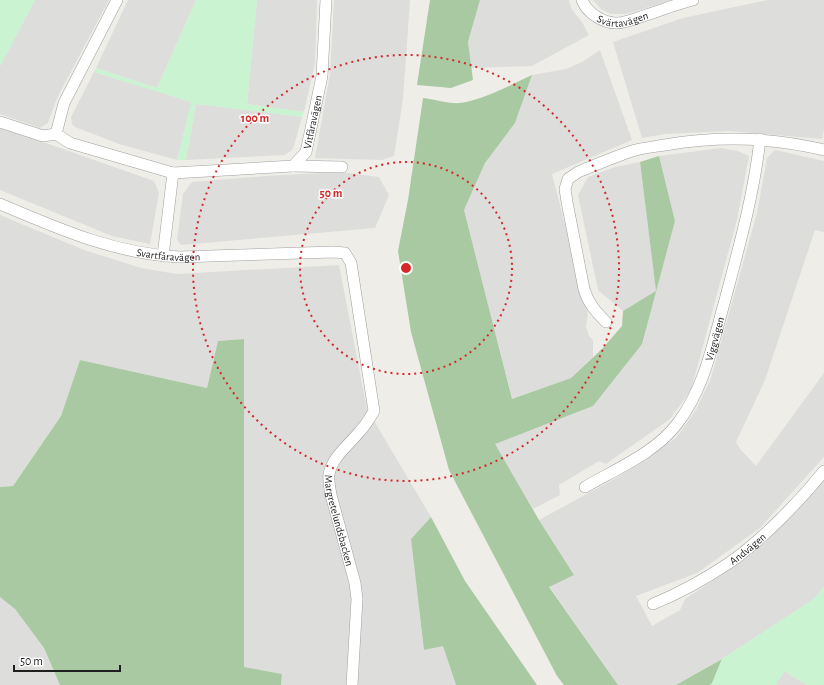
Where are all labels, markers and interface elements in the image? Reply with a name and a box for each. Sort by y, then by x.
street label: Svärtavägen [595,9,649,29]
street label: Vitfåravägen [301,94,323,150]
text: 100 m [241,112,269,124]
text: 50 m [320,187,343,199]
street label: Svartfåravägen [136,246,200,263]
centre of rings [399,261,413,275]
street label: Viggvägen [703,315,726,362]
street label: Margretelundsbacken [323,475,356,567]
street label: Andvägen [727,531,768,567]
scale bar [14,647,120,673]
text: 50 m [20,655,43,667]

